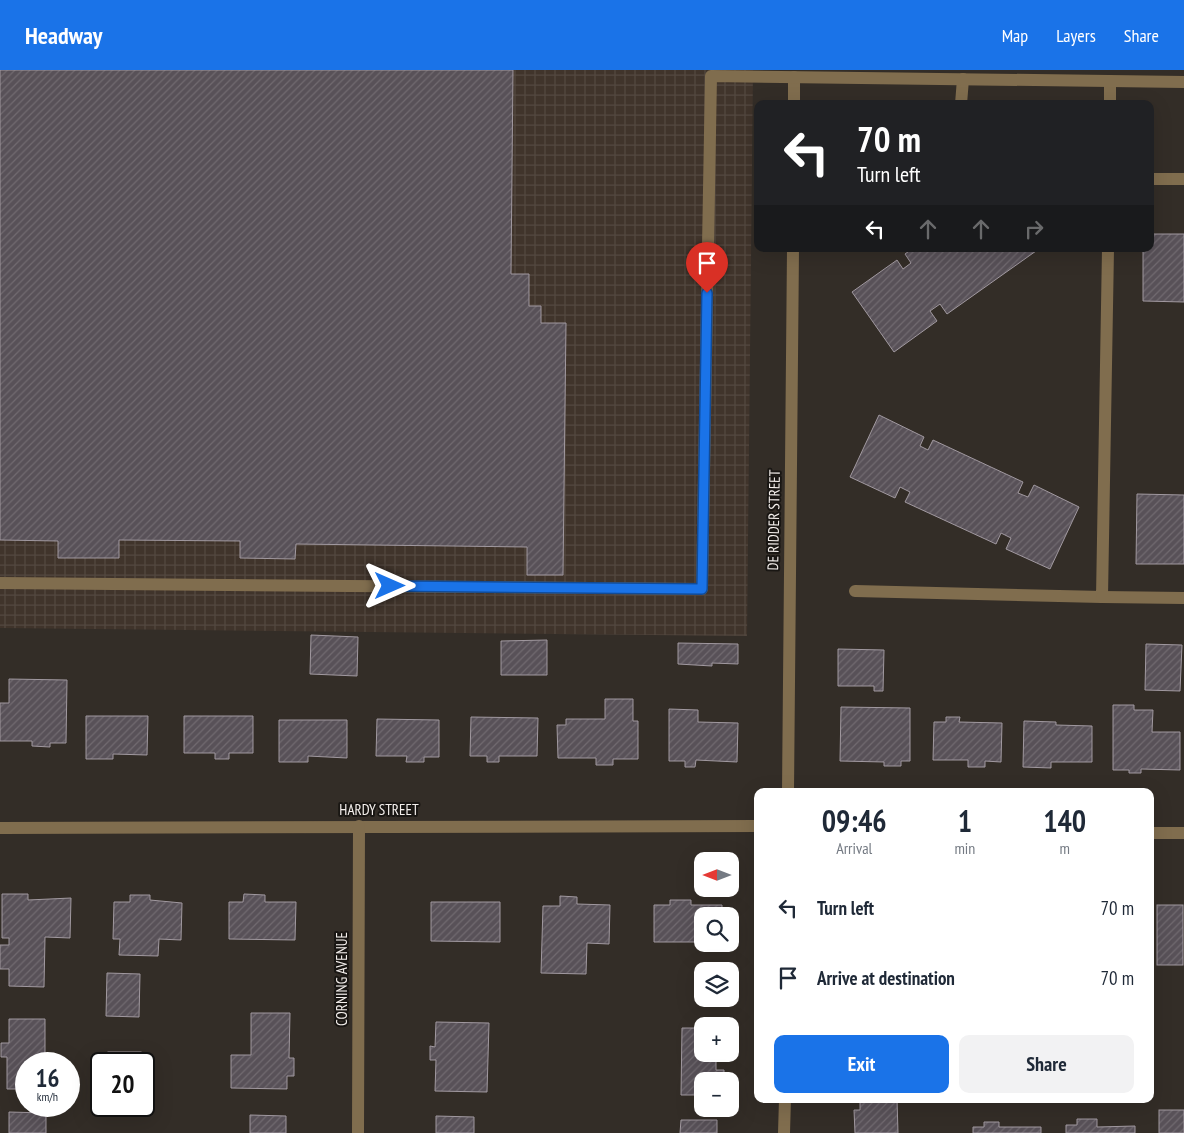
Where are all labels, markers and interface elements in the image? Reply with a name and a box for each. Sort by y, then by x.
text: Headway [25,20,102,51]
text: Map [1002,24,1028,47]
text: Layers [1056,24,1096,47]
text: Share [1124,24,1159,47]
text: 70 m [857,116,921,162]
icon: left [774,120,839,185]
text: Turn left [857,160,921,188]
icon: left [861,215,889,243]
icon: ahead [914,215,942,243]
icon: ahead [967,215,995,243]
icon: right [1020,215,1048,243]
pin [686,242,728,293]
icon: arrive [693,249,721,277]
street label: DE RIDDER STREET [763,469,784,570]
position arrow [363,559,415,611]
street label: HARDY STREET [339,800,419,819]
text: 09:46 [822,801,887,840]
text: 1 [958,801,972,840]
text: 140 [1043,801,1086,840]
text: Arrival [836,838,872,858]
text: min [954,838,975,858]
text: m [1059,838,1070,858]
north arrow [694,852,739,898]
map controls [694,852,739,1117]
icon: left [774,894,802,922]
text: Turn left [817,896,874,920]
text: 70 m [1101,896,1134,920]
button: search [694,907,739,952]
street label: CORNING AVENUE [332,932,351,1026]
button: layers [694,962,739,1007]
icon: arrive [774,964,802,992]
text: Arrive at destination [817,966,955,990]
text: 70 m [1101,966,1134,990]
button: + [694,1017,739,1062]
button: Exit [774,1035,949,1093]
button: Share [959,1035,1134,1093]
speed limit sign: 20 [90,1052,155,1117]
text: 16 [36,1062,59,1094]
button: − [694,1072,739,1117]
text: km/h [37,1089,58,1104]

